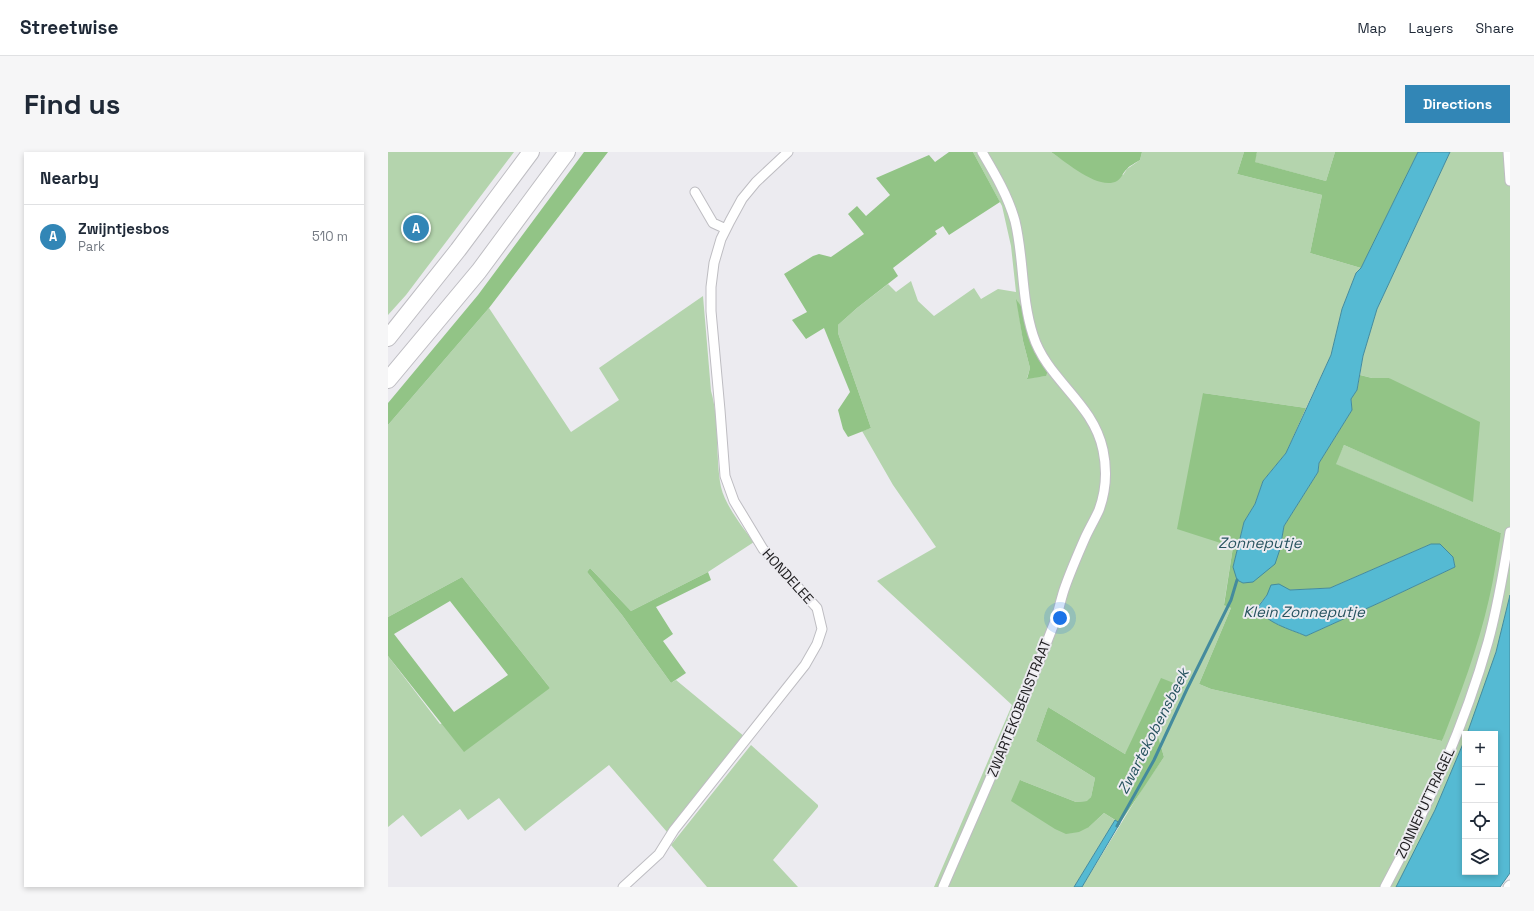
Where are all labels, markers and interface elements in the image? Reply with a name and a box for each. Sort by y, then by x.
text: Streetwise [20,15,119,40]
text: Map [1357,19,1387,37]
text: Layers [1409,19,1453,37]
text: Share [1475,19,1514,37]
button: Directions [1405,85,1510,123]
text: Find us [24,86,121,122]
text: Nearby [40,167,99,189]
pin: A [403,213,429,243]
text: Zwijntjesbos [78,219,169,238]
text: A [49,228,57,245]
text: 510 m [312,228,348,245]
text: Park [78,238,105,255]
water label: Zonneputje [1218,533,1303,552]
street label: HONDELEE [758,545,818,608]
water label: Klein Zonneputje [1243,602,1366,621]
your location [1050,608,1070,628]
street label: ZWARTEKOBENSTRAAT [983,636,1055,780]
water label: Zwartekobensbeek [1113,663,1194,797]
map controls [1462,731,1498,875]
button: + [1462,731,1498,767]
street label: ZONNEPUTTRAGEL [1391,744,1459,861]
button: − [1462,767,1498,803]
button: locate [1462,803,1498,839]
button: layers [1462,839,1498,875]

